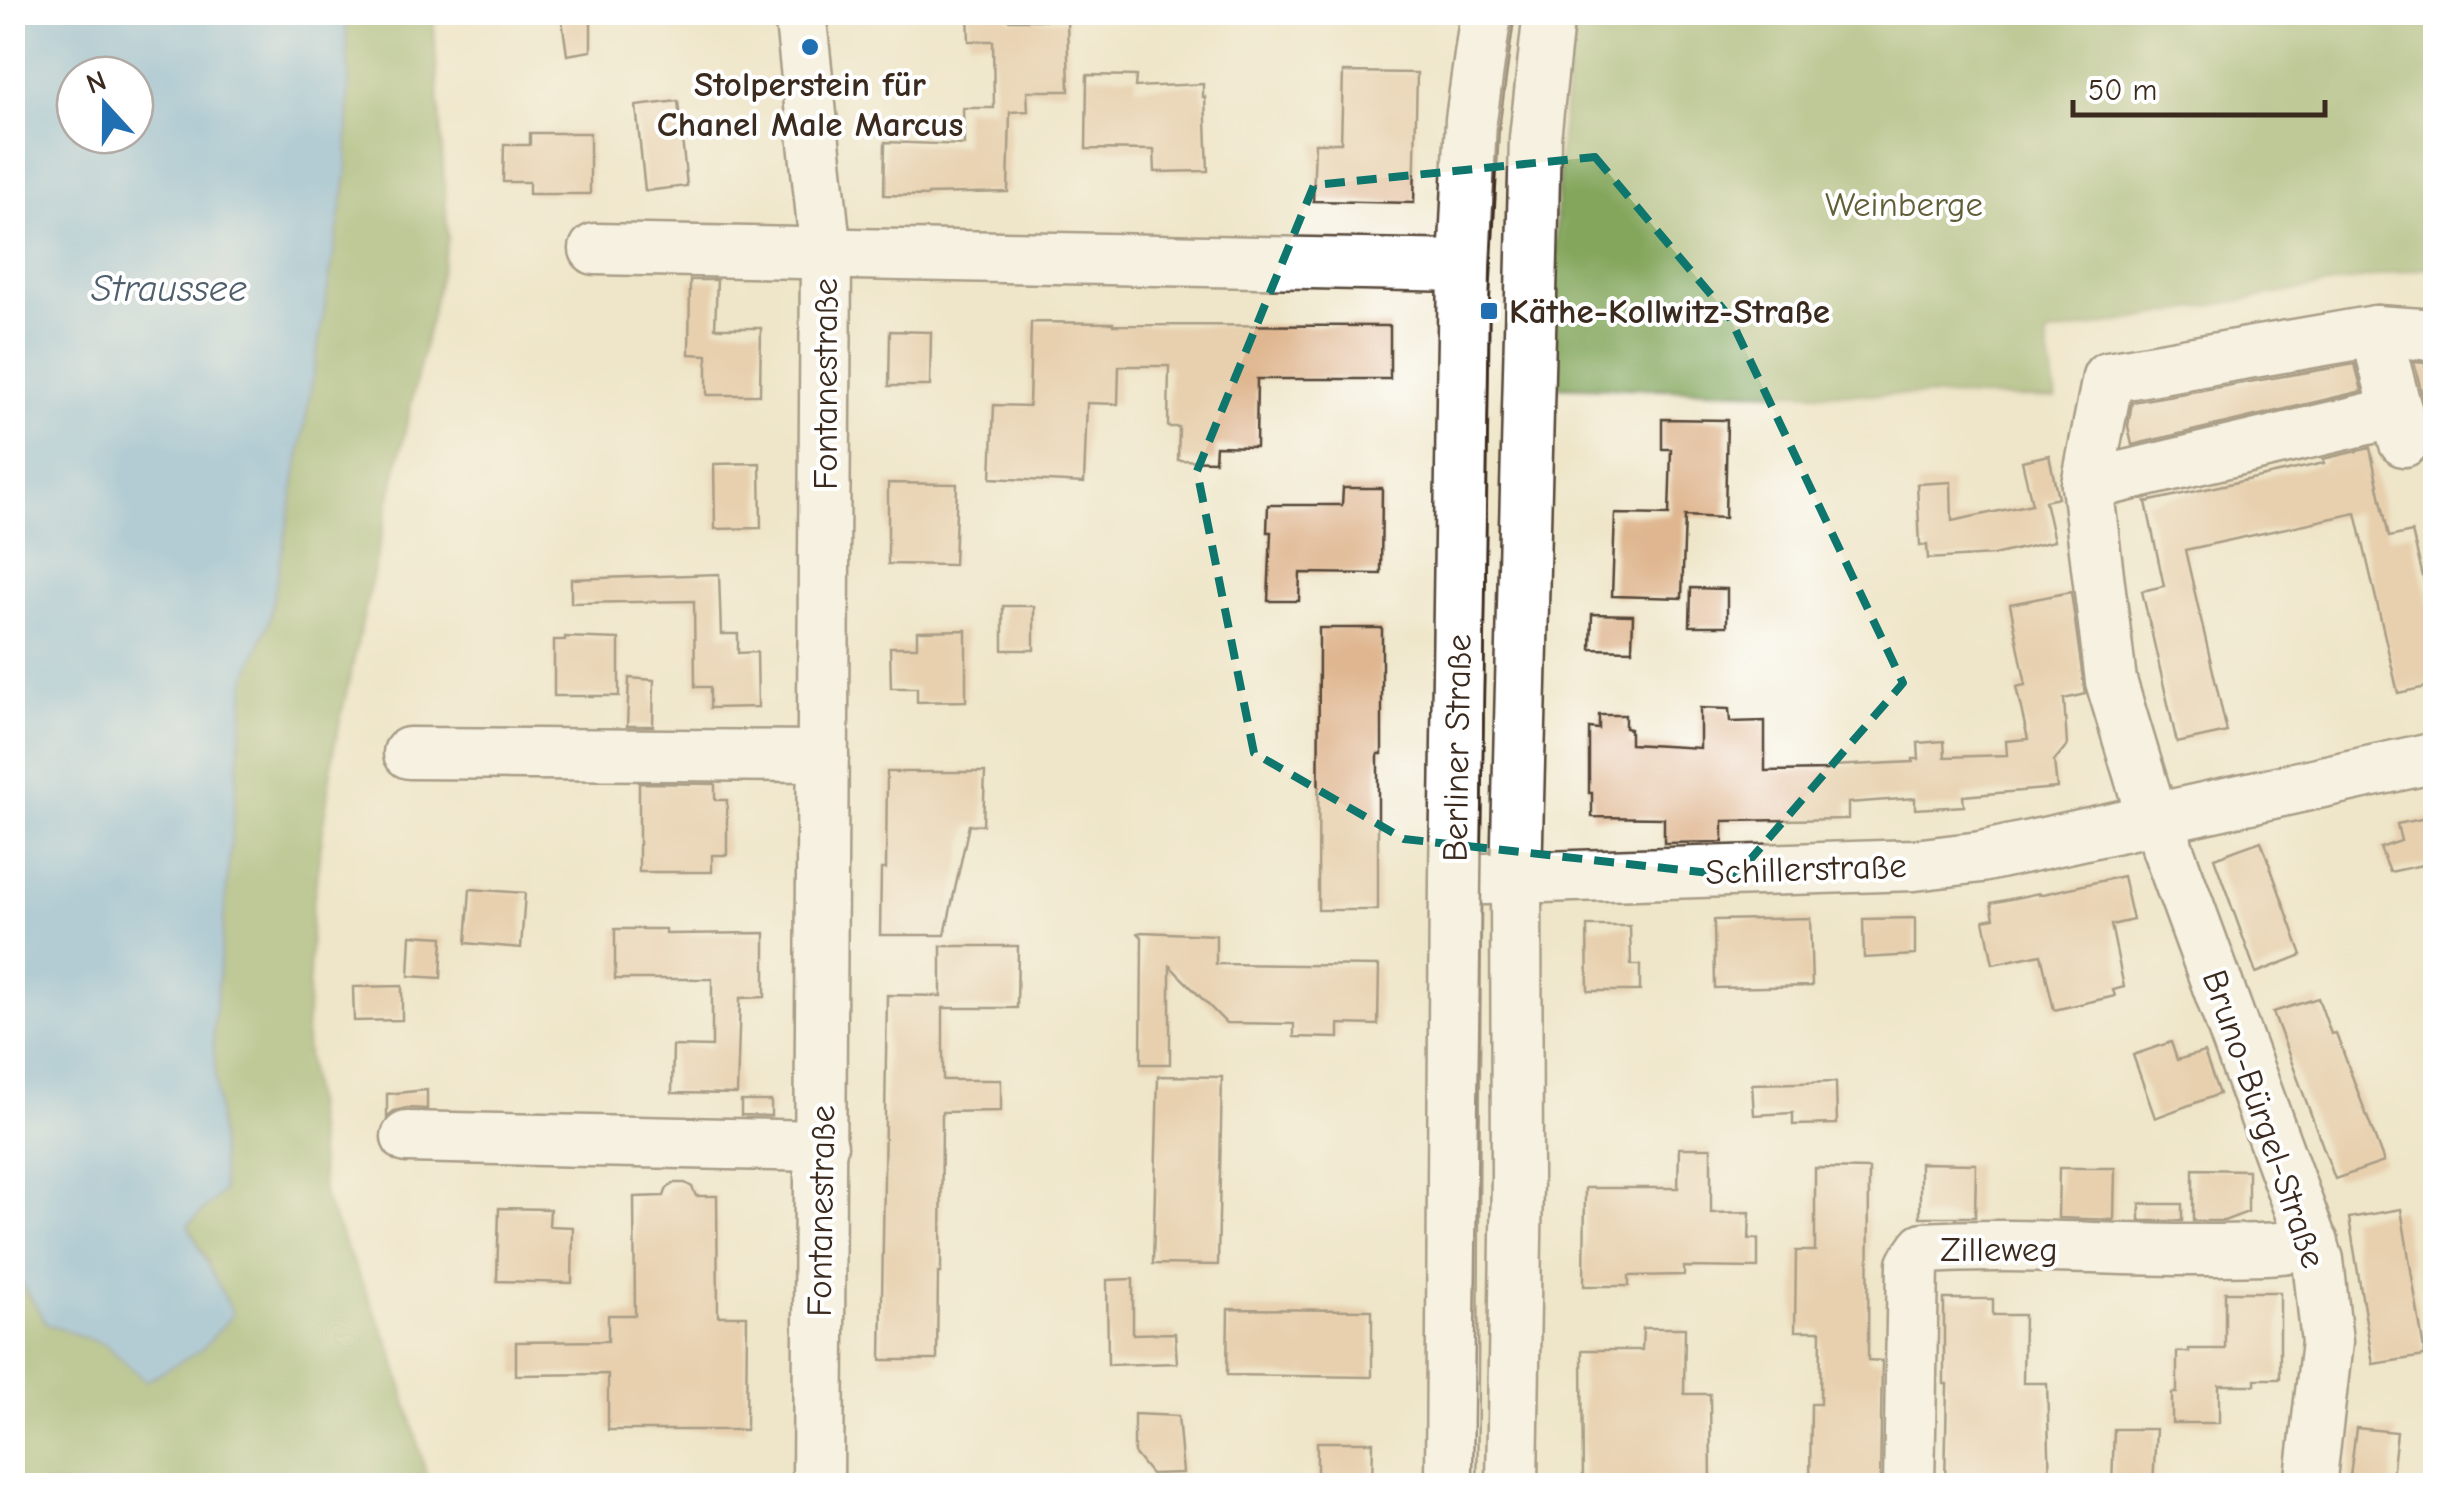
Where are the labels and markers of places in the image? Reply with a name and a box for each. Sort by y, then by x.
marker: Stolperstein für Chanel Male Marcus [799,36,821,58]
place label: Stolperstein für Chanel Male Marcus [657,64,963,145]
place label: Käthe-Kollwitz-Straße [1509,291,1830,332]
marker: Käthe-Kollwitz-Straße [1478,300,1500,322]

